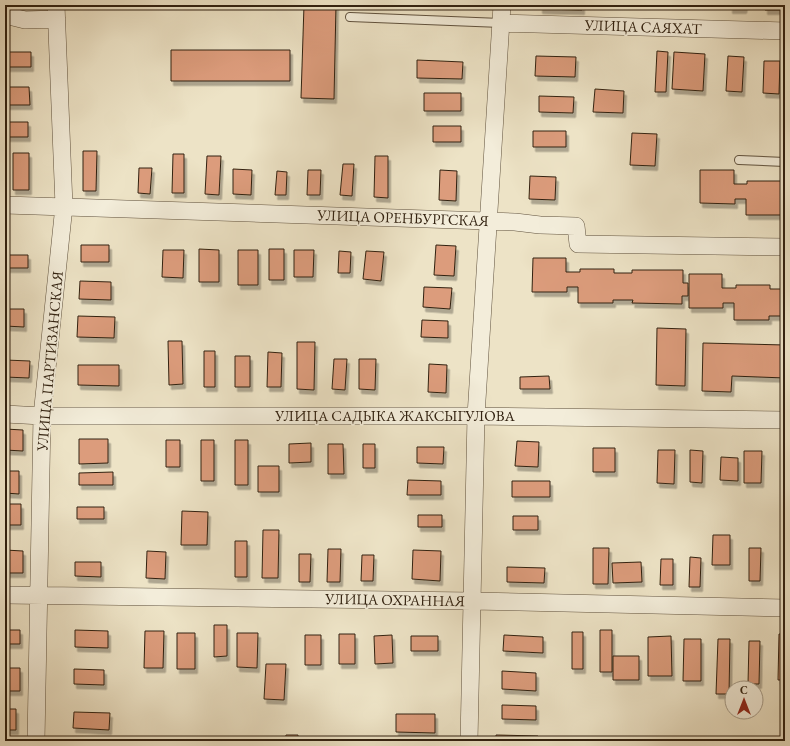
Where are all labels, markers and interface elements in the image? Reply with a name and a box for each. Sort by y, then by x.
street label: УЛИЦА САЯХАТ [583,15,703,38]
street label: УЛИЦА ОРЕНБУРГСКАЯ [316,205,489,230]
street label: УЛИЦА ПАРТИЗАНСКАЯ [32,270,67,453]
street label: УЛИЦА САДЫКА ЖАКСЫГУЛОВА [274,406,516,425]
street label: УЛИЦА ОХРАННАЯ [324,589,465,610]
north arrow [724,680,764,720]
text: С [740,683,748,697]

